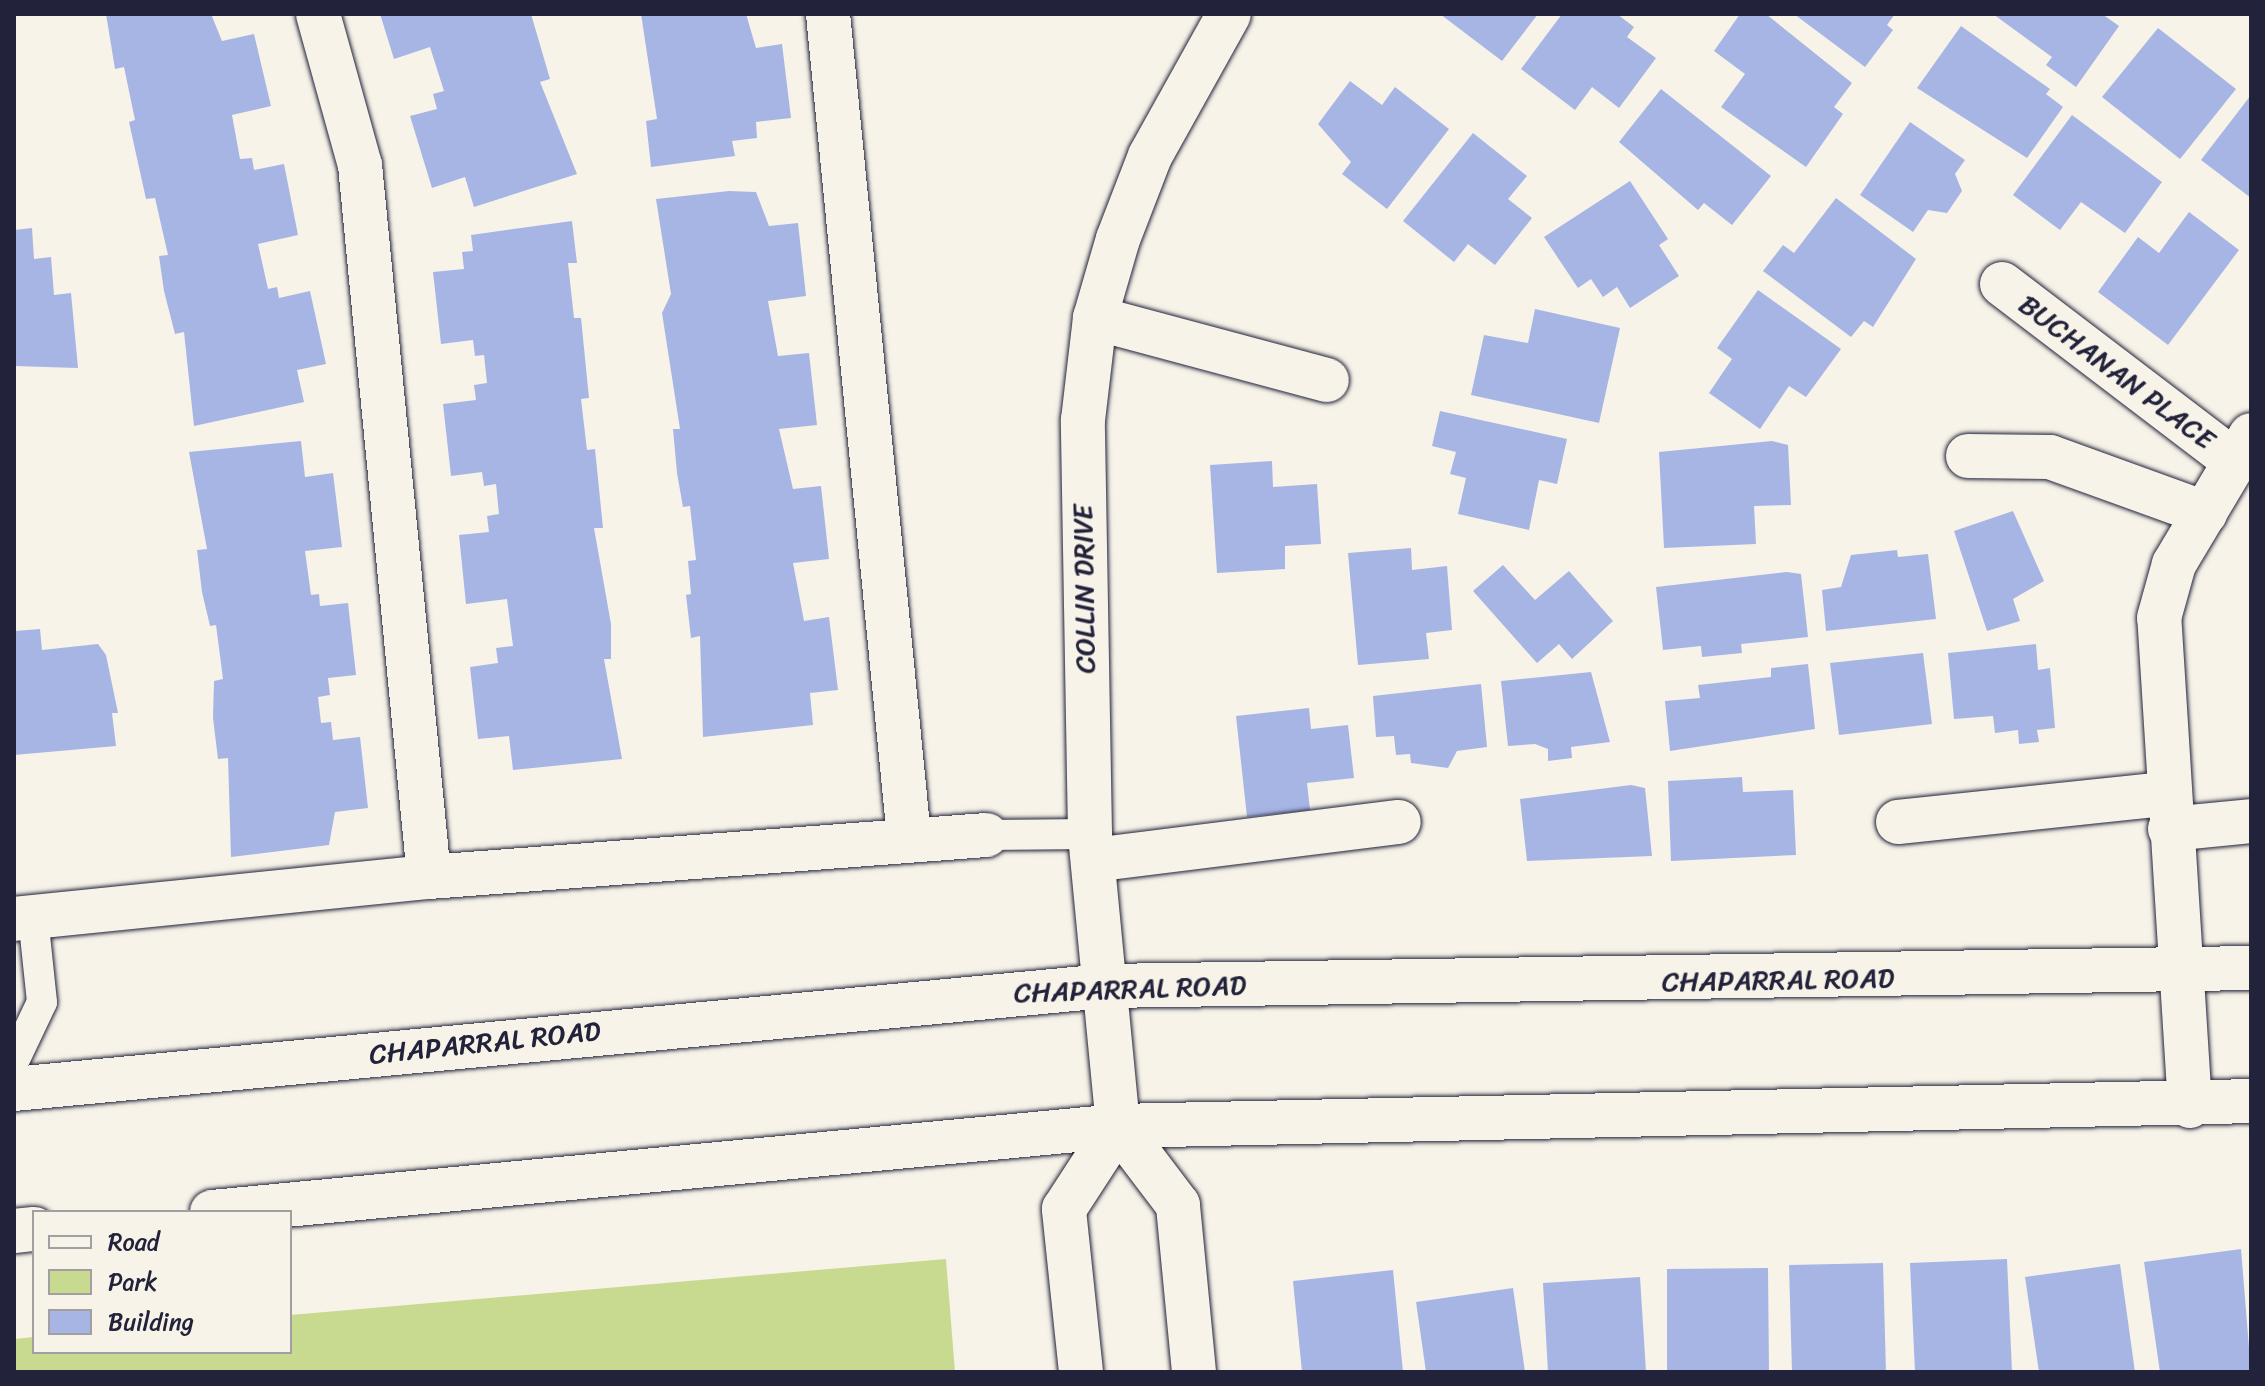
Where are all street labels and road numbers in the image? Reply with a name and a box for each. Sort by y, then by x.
street label: BUCHANAN PLACE [2012,287,2222,457]
street label: COLLIN DRIVE [1066,502,1102,676]
street label: CHAPARRAL ROAD [1662,961,1894,999]
street label: CHAPARRAL ROAD [1013,968,1247,1010]
street label: CHAPARRAL ROAD [368,1014,602,1072]

